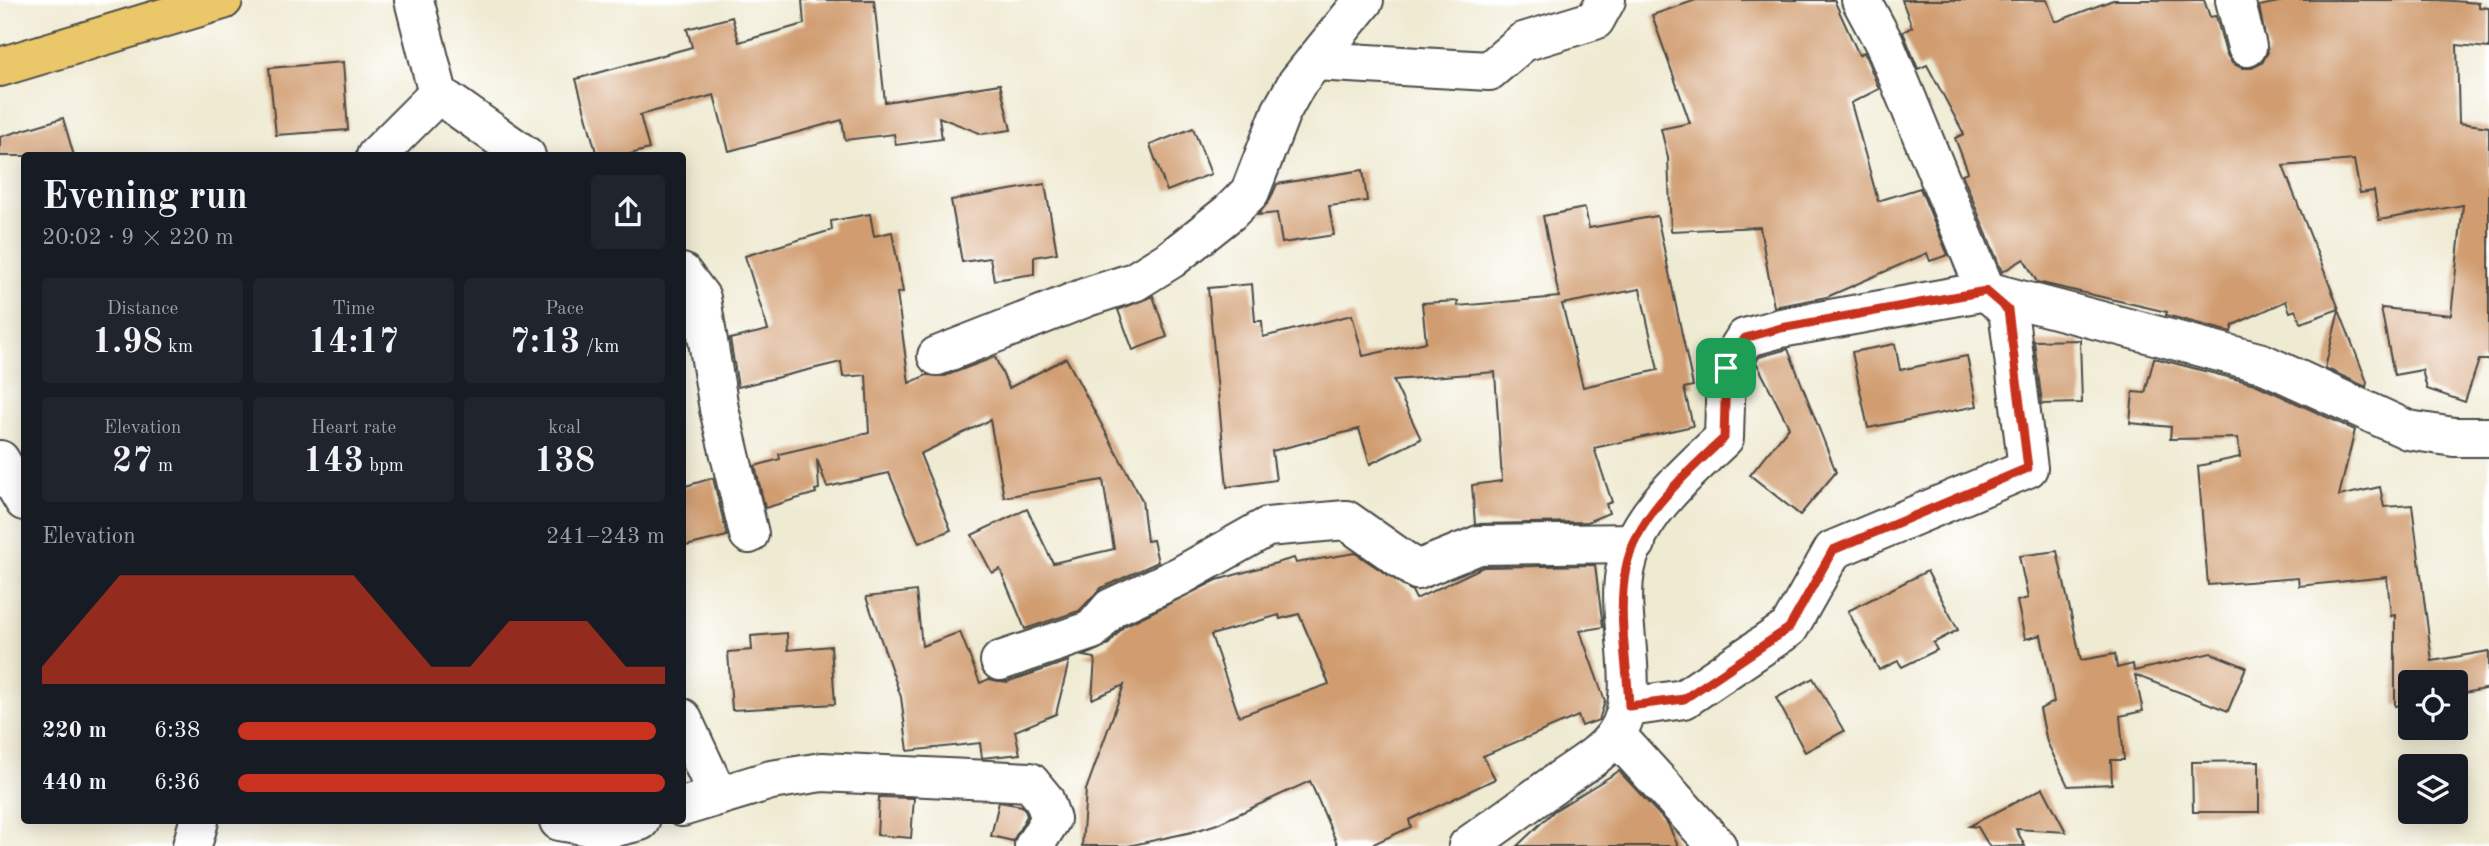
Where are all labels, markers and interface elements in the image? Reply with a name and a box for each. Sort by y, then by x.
button: share [591,175,665,249]
text: Evening run [42,179,248,217]
text: 20:02 · 9 × 220 m [42,226,234,249]
text: Distance [107,300,178,319]
text: Time [332,300,375,319]
text: Pace [545,300,584,319]
text: 1.98 [92,325,163,360]
text: 14:17 [308,325,399,360]
text: 7:13 [510,325,580,360]
text: km [163,338,193,357]
text: /km [580,338,619,357]
pin [1696,338,1756,398]
icon: arrive [1707,349,1745,387]
text: Elevation [104,419,181,438]
text: Heart rate [311,419,396,438]
text: kcal [548,419,581,438]
text: 27 [112,444,153,479]
text: 143 [303,444,364,479]
text: 138 [534,444,595,479]
text: m [153,457,173,476]
text: bpm [364,457,404,476]
text: Elevation [42,525,136,548]
text: 241–243 m [546,525,665,548]
map controls [2398,670,2468,824]
button: locate [2398,670,2468,740]
text: 220 m [42,719,107,742]
text: 6:38 [154,719,200,742]
button: layers [2398,754,2468,824]
text: 440 m [42,771,107,794]
text: 6:36 [154,771,200,794]

